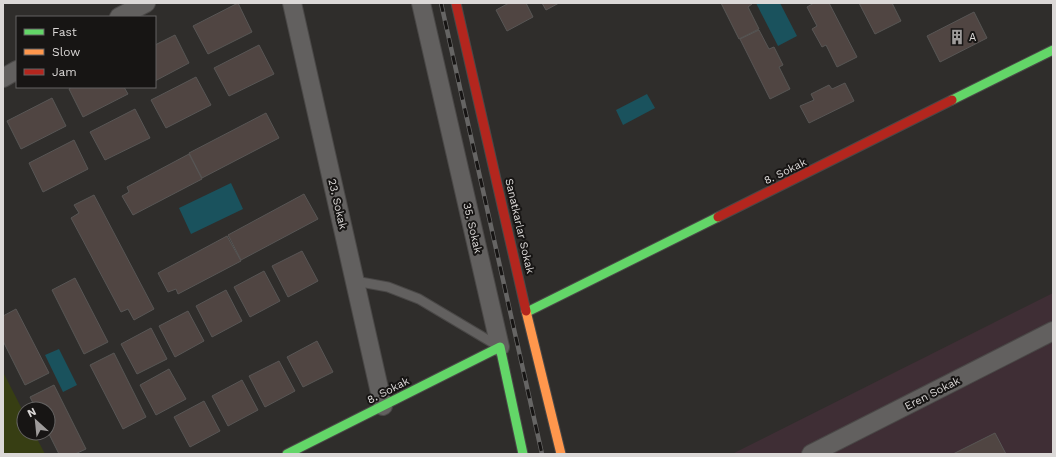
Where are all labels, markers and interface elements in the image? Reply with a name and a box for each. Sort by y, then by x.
legend [16,16,156,88]
text: Fast [52,25,77,39]
building icon: A [948,28,966,46]
place label: A [969,31,976,44]
text: Slow [52,45,80,59]
text: Jam [52,65,77,79]
street label: 8. Sokak [762,156,809,187]
street label: 23. Sokak [325,177,350,231]
street label: Sanatkarlar Sokak [502,177,537,275]
street label: 35. Sokak [460,201,485,255]
street label: 8. Sokak [365,374,412,407]
street label: Eren Sokak [902,374,962,413]
north arrow [16,401,56,441]
text: N [25,405,38,420]

